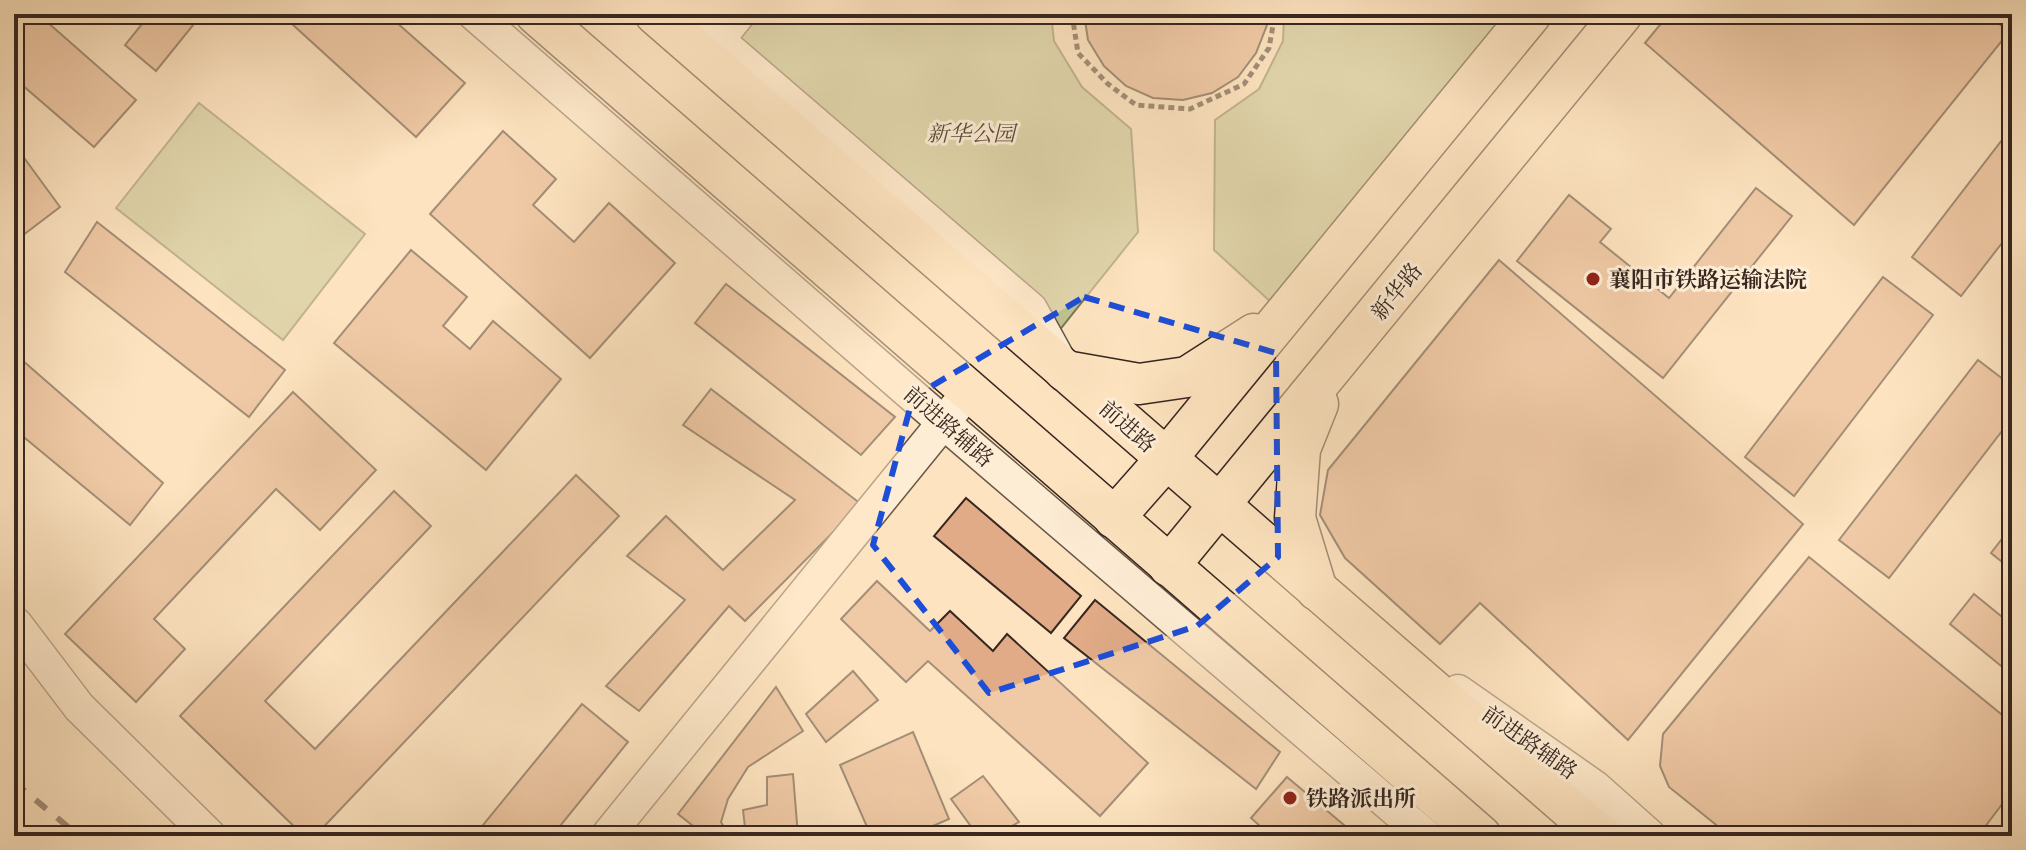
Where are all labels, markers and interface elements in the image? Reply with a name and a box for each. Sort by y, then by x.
park label: 新华公园 [927,120,1018,147]
street label: 新华路 [1365,257,1428,325]
place label: 襄阳市铁路运输法院 [1609,266,1807,293]
marker: 襄阳市铁路运输法院 [1584,270,1602,288]
street label: 前进路辅路 [898,380,999,473]
street label: 前进路 [1094,395,1161,458]
street label: 前进路辅路 [1477,700,1583,785]
place label: 铁路派出所 [1306,785,1416,812]
marker: 铁路派出所 [1281,789,1299,807]

